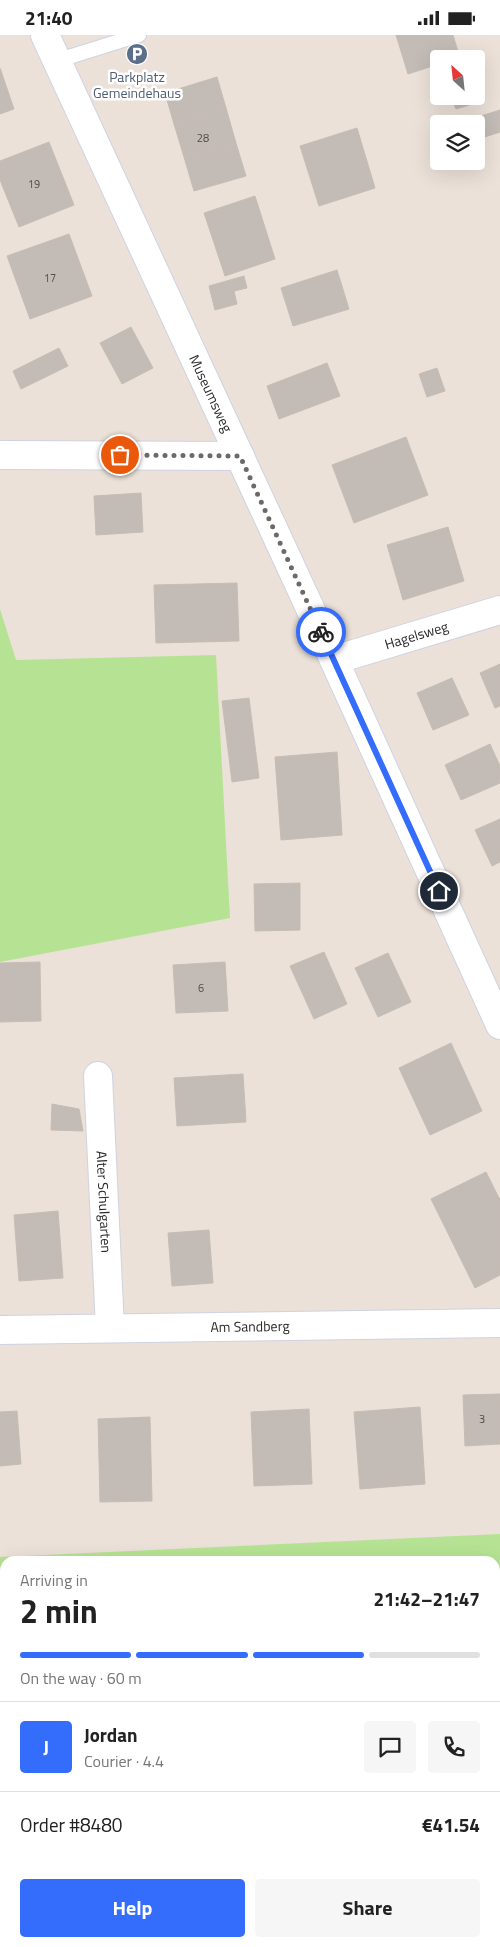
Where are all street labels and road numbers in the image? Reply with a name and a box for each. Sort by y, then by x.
street label: Museumsweg [184,351,238,436]
street label: Hagelsweg [382,615,451,654]
street label: Alter Schulgarten [92,1150,117,1253]
street label: Am Sandberg [210,1315,290,1337]

